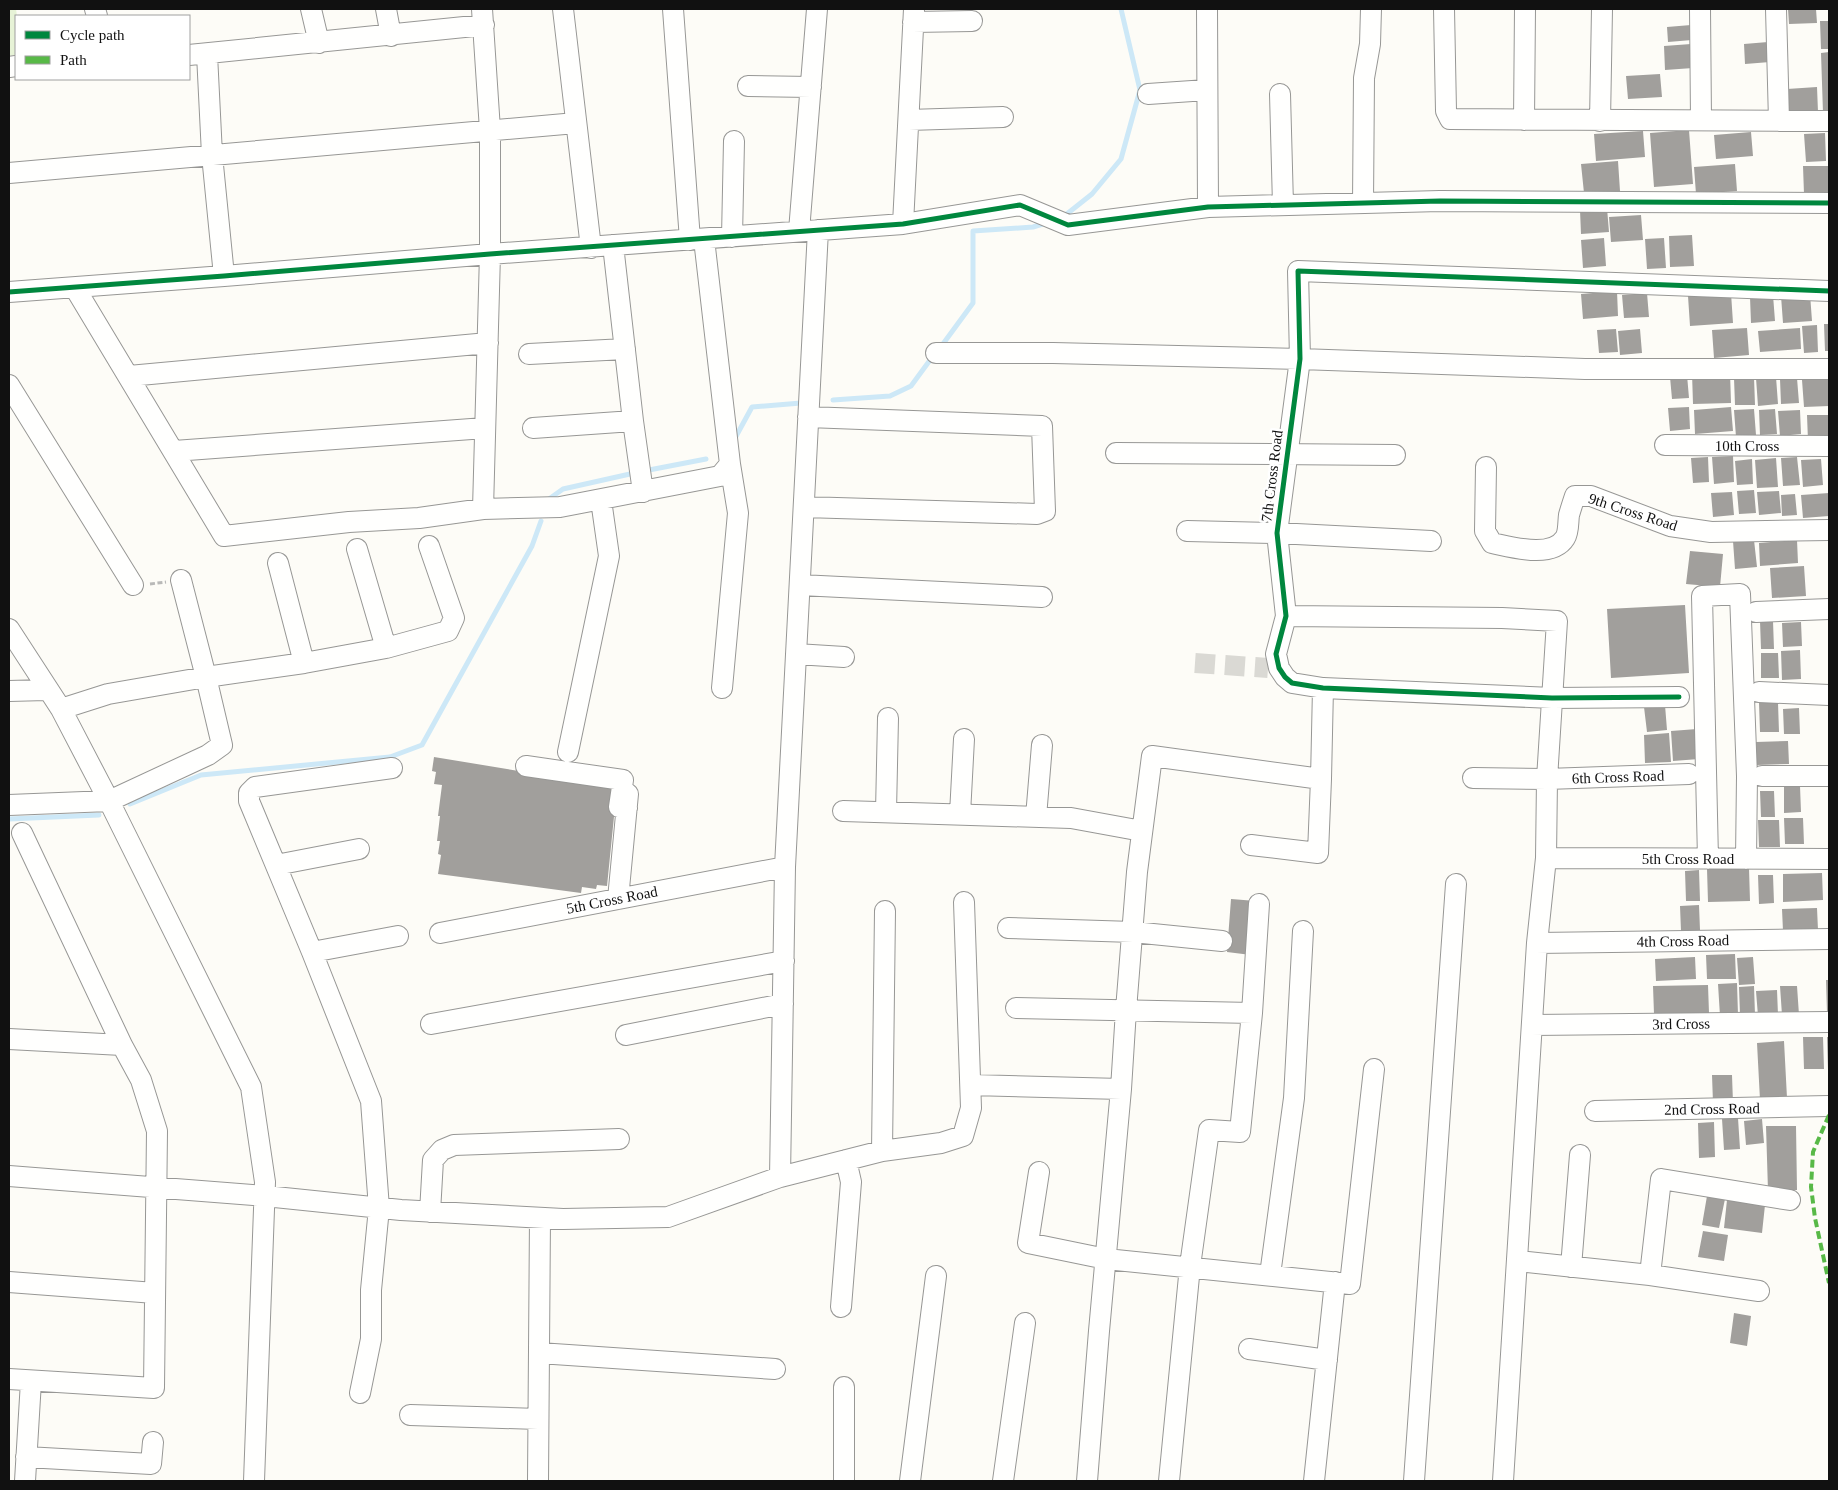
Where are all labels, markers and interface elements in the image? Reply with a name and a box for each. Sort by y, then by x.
legend [15,15,190,80]
text: Cycle path [60,27,125,43]
text: Path [60,52,87,68]
street label: 7th Cross Road [1258,429,1286,523]
street label: 10th Cross [1715,438,1779,454]
street label: 9th Cross Road [1587,490,1680,534]
street label: 6th Cross Road [1571,767,1665,787]
street label: 5th Cross Road [1642,851,1735,867]
street label: 5th Cross Road [565,883,659,917]
street label: 4th Cross Road [1637,932,1730,950]
street label: 3rd Cross [1652,1015,1710,1033]
street label: 2nd Cross Road [1664,1100,1761,1118]

